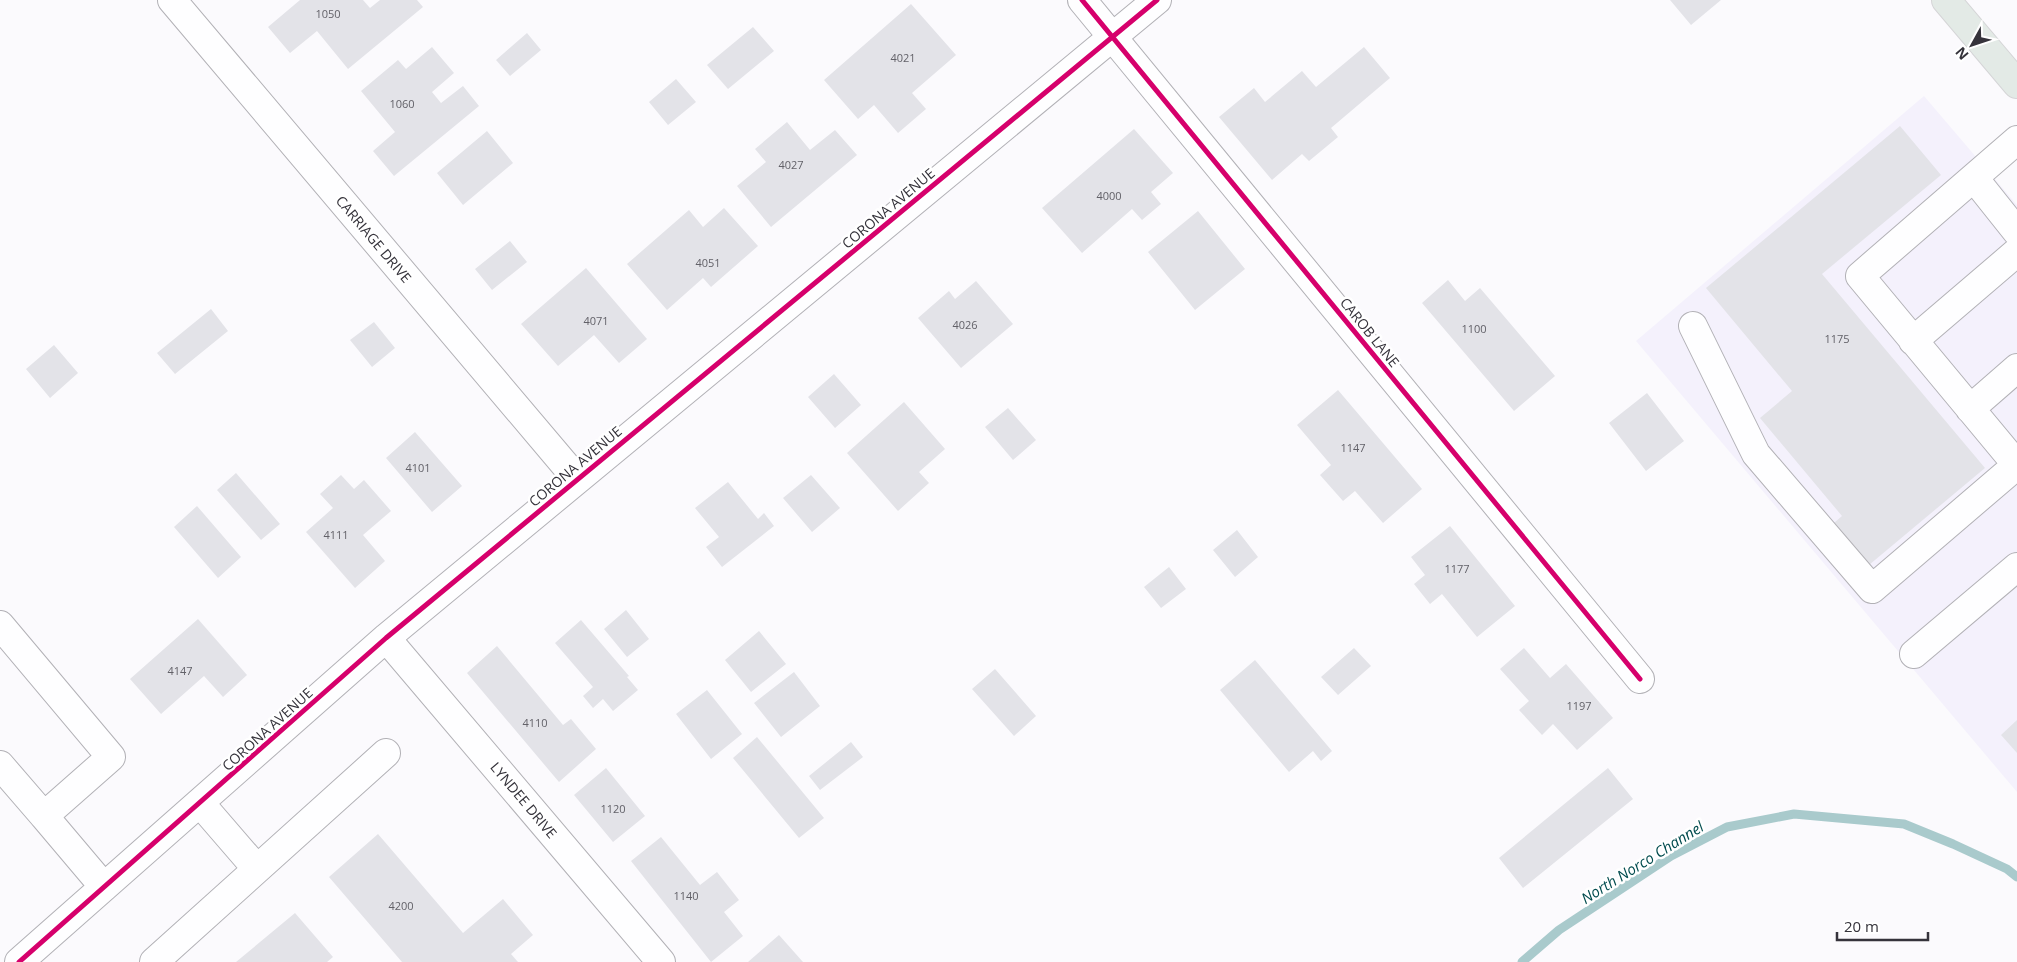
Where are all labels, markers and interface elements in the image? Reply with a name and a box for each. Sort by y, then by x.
house number: 1050 [315,6,341,21]
north arrow [1947,20,1997,70]
text: N [1951,43,1973,64]
house number: 4021 [890,50,916,65]
house number: 1060 [389,96,415,111]
house number: 4027 [778,157,804,172]
street label: CORONA AVENUE [838,164,938,252]
house number: 4000 [1096,188,1122,203]
street label: CARRIAGE DRIVE [332,191,416,287]
house number: 4051 [695,255,721,270]
street label: CAROB LANE [1336,293,1404,371]
house number: 4071 [583,313,609,328]
house number: 4026 [952,317,978,332]
house number: 1100 [1461,321,1487,336]
house number: 1175 [1824,331,1850,346]
street label: CORONA AVENUE [525,422,625,510]
house number: 1147 [1340,440,1366,455]
house number: 4101 [405,460,431,475]
house number: 4111 [323,527,349,542]
house number: 1177 [1444,561,1470,576]
house number: 4147 [167,663,193,678]
street label: CORONA AVENUE [218,683,316,775]
house number: 1197 [1566,698,1592,713]
house number: 4110 [522,715,548,730]
street label: LYNDEE DRIVE [487,758,561,842]
house number: 1120 [600,801,626,816]
water label: North Norco Channel [1577,816,1708,908]
house number: 1140 [673,888,699,903]
house number: 4200 [388,898,414,913]
scale bar [1837,910,1928,942]
text: 20 m [1844,916,1879,936]

